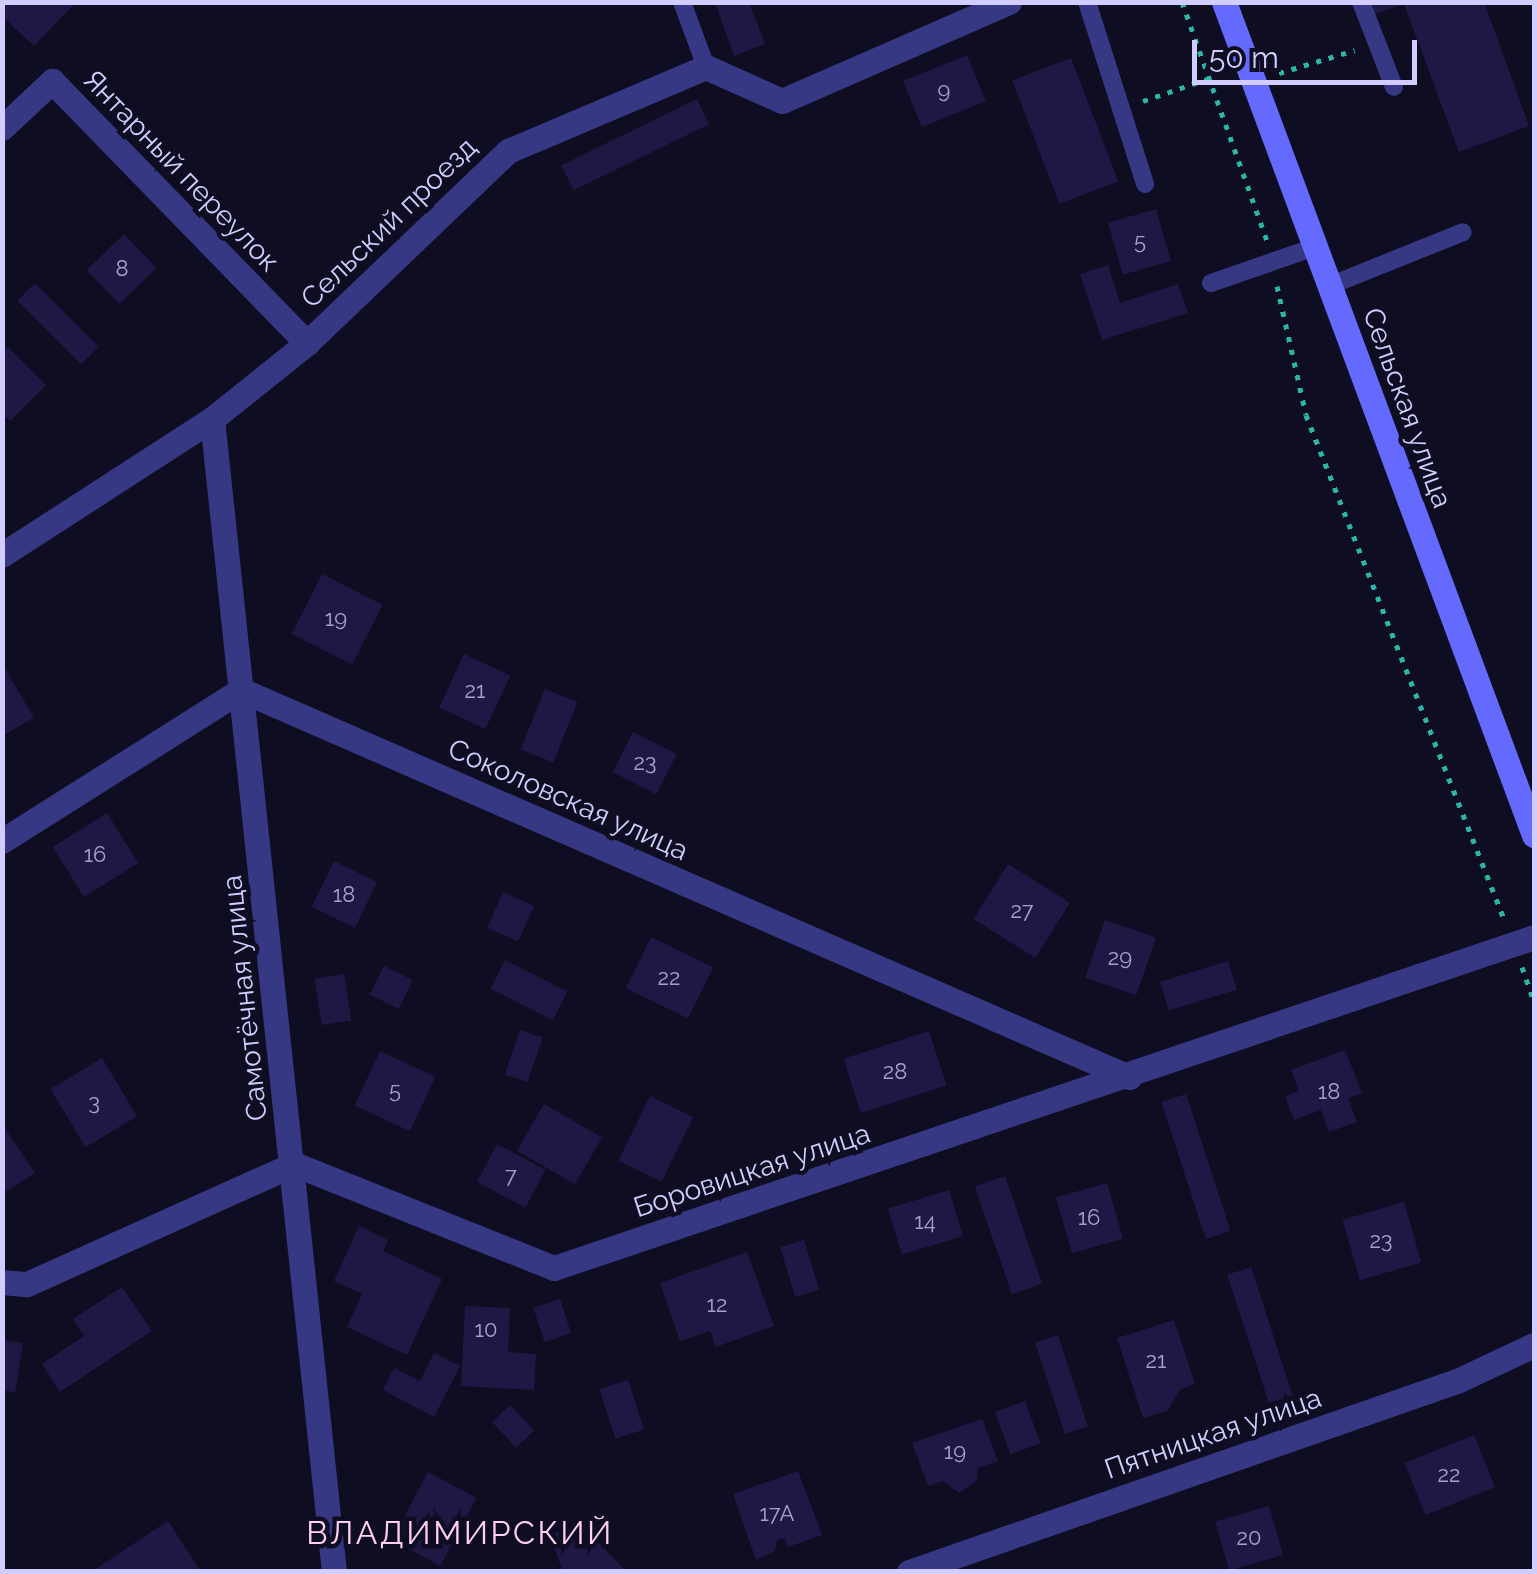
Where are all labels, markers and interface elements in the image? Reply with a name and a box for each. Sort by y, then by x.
scale bar [1197,20,1422,82]
text: 50 m [1209,40,1279,75]
street label: Янтарный переулок [76,63,286,279]
house number: 9 [938,78,950,104]
street label: Сельский проезд [294,131,484,315]
house number: 5 [1134,229,1146,255]
house number: 8 [115,256,129,282]
street label: Сельская улица [1355,303,1459,513]
house number: 19 [325,606,347,632]
house number: 21 [465,678,485,704]
street label: Соколовская улица [442,732,694,868]
house number: 23 [633,750,657,776]
house number: 16 [84,842,106,868]
street label: Самотёчная улица [215,873,275,1123]
house number: 18 [333,882,355,908]
house number: 27 [1010,898,1034,924]
house number: 29 [1108,945,1132,971]
house number: 22 [658,965,680,991]
house number: 28 [883,1059,907,1085]
house number: 5 [389,1078,401,1104]
house number: 18 [1318,1079,1340,1105]
house number: 3 [88,1090,100,1116]
street label: Боровицкая улица [629,1117,875,1225]
house number: 7 [505,1163,517,1189]
house number: 16 [1078,1205,1100,1231]
house number: 14 [914,1209,936,1235]
house number: 23 [1369,1228,1393,1254]
house number: 12 [707,1292,727,1318]
house number: 10 [475,1317,497,1343]
house number: 21 [1146,1348,1166,1374]
street label: Пятницкая улица [1100,1381,1326,1487]
house number: 19 [944,1439,966,1465]
house number: 22 [1438,1462,1460,1488]
house number: 17А [760,1501,794,1527]
district label: ВЛАДИМИРСКИЙ [306,1514,614,1552]
house number: 20 [1237,1525,1261,1551]

